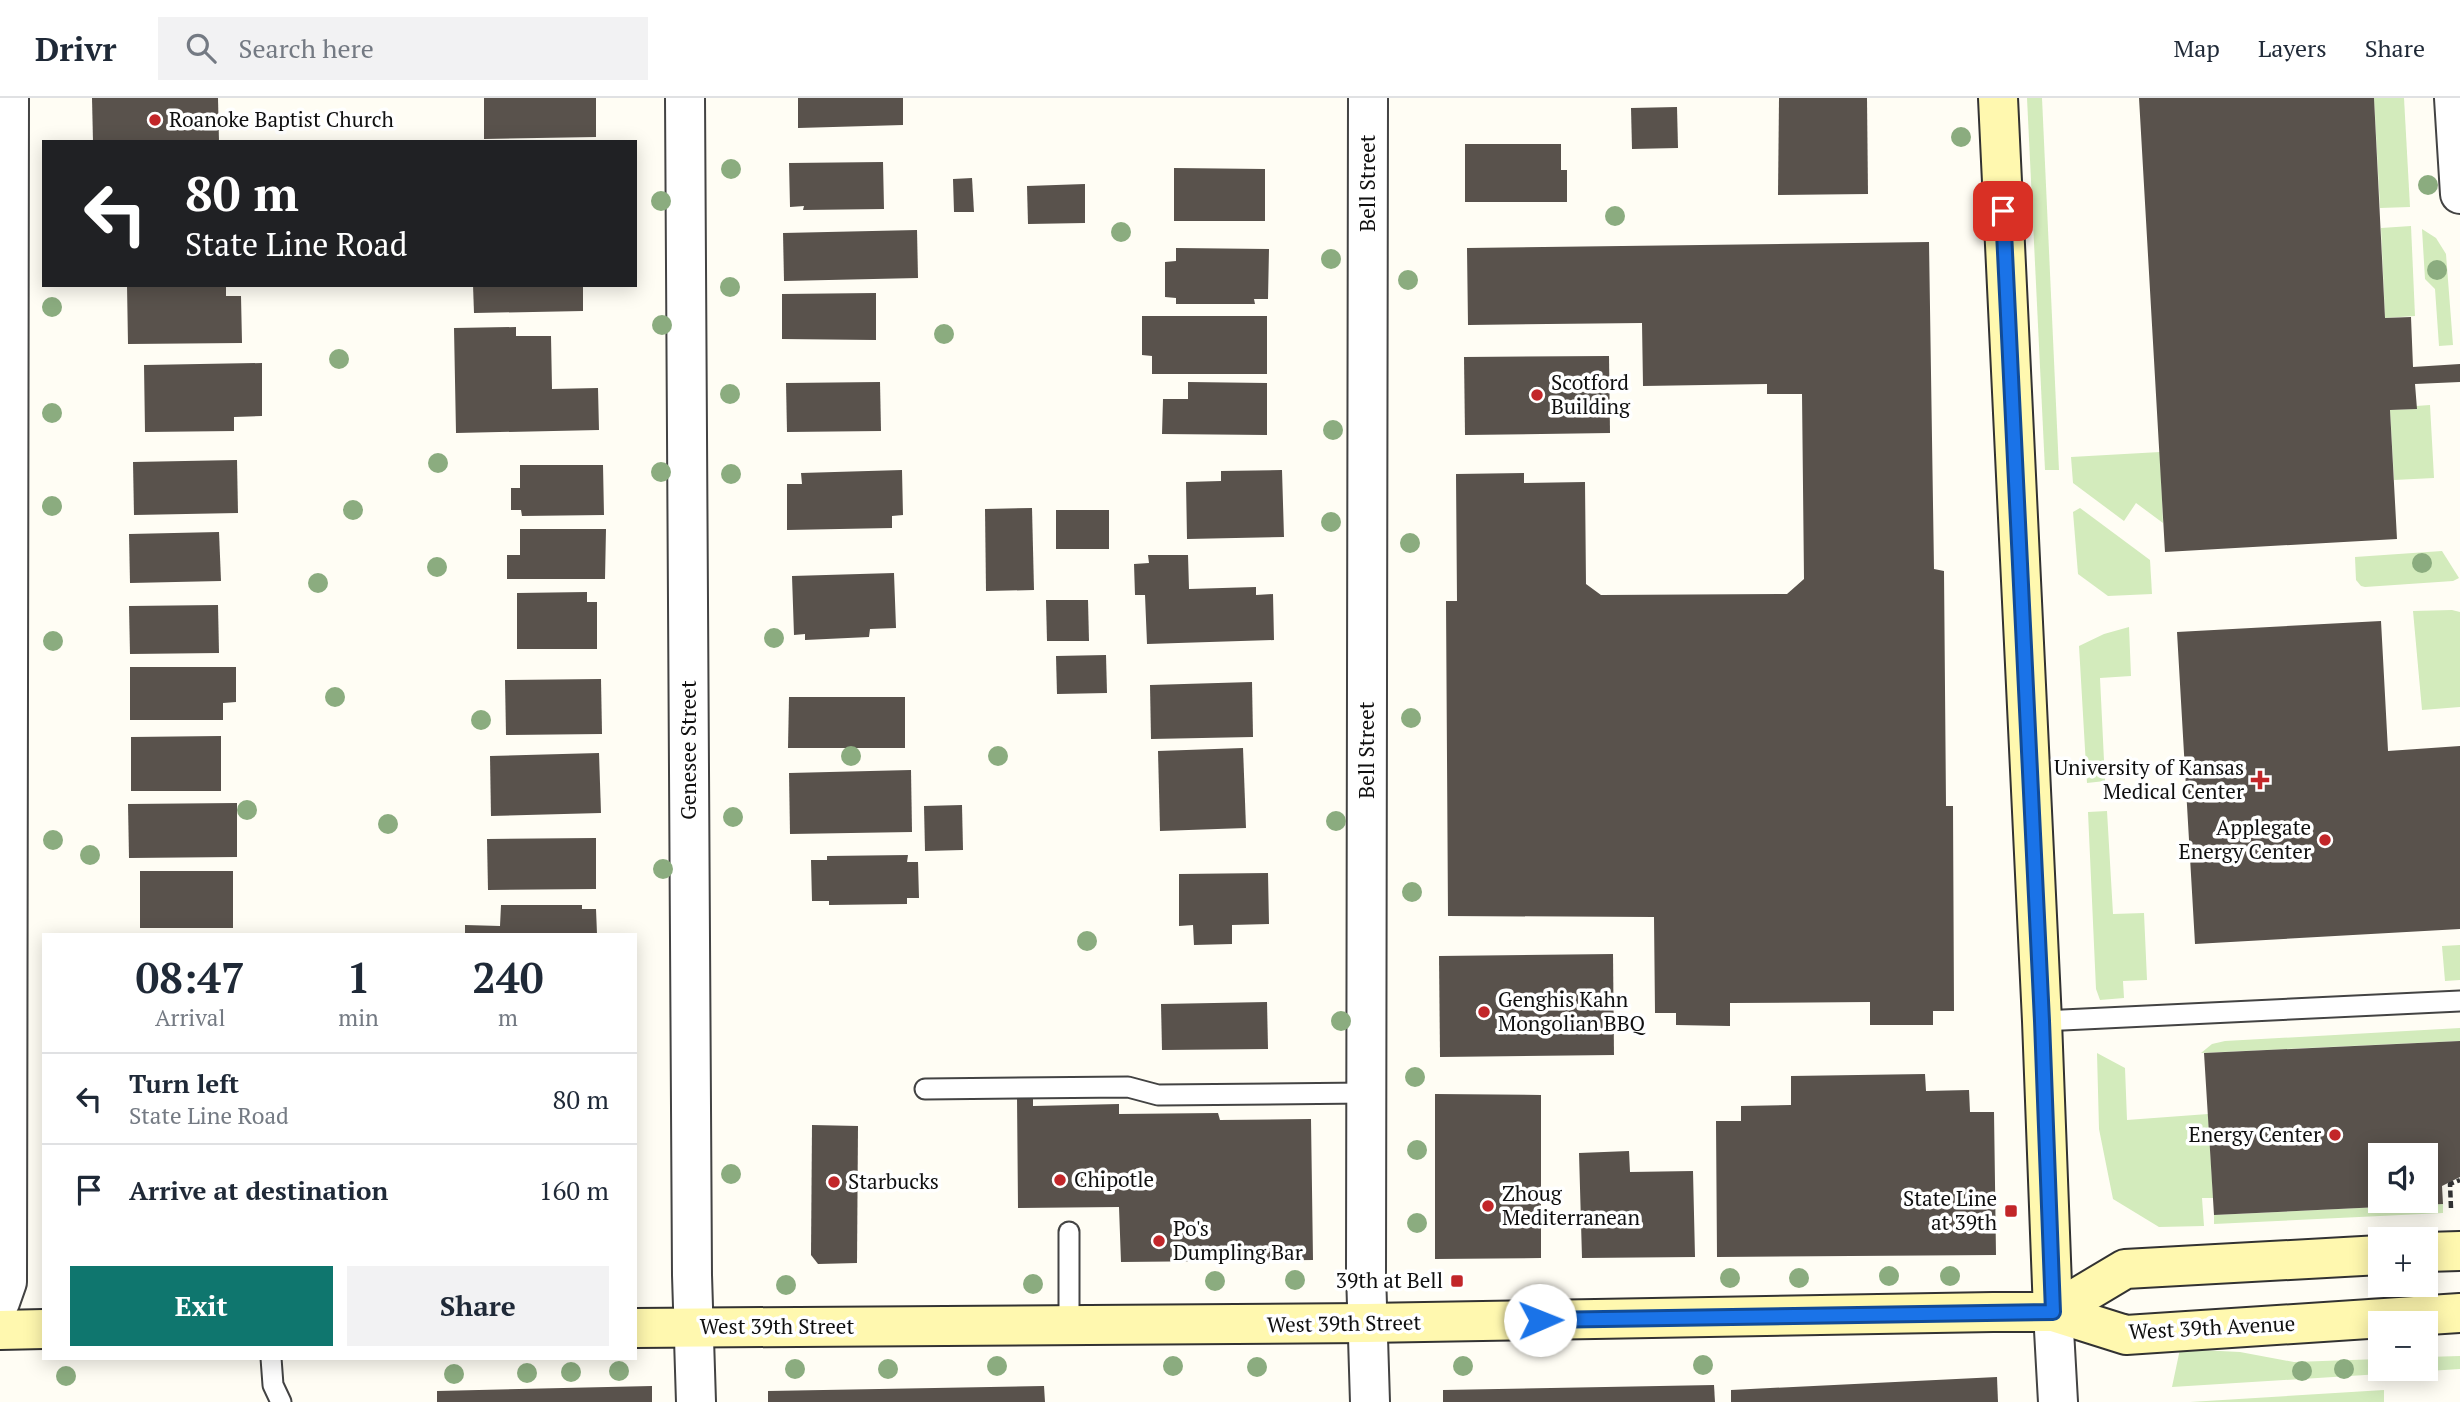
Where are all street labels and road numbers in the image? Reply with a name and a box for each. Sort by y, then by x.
street label: Bell Street [1353,134,1381,232]
street label: Genesee Street [674,680,702,820]
street label: Bell Street [1352,701,1380,799]
street label: West 39th Street [1267,1308,1422,1338]
street label: West 39th Avenue [2128,1309,2296,1345]
street label: West 39th Street [700,1312,854,1340]

